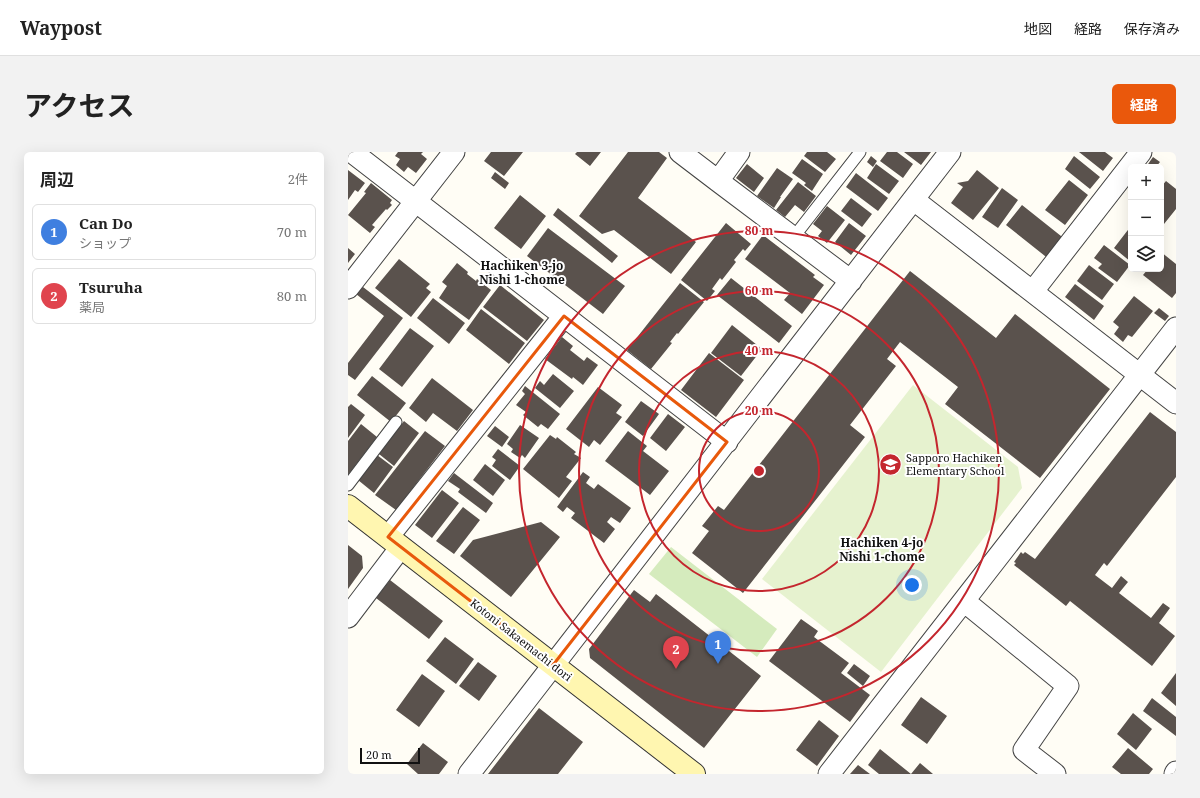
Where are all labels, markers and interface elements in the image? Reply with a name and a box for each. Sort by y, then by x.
text: Waypost [20,15,102,41]
text: 地図 [1024,19,1052,38]
text: 経路 [1074,19,1102,38]
text: 保存済み [1124,19,1180,38]
button: 経路 [1112,84,1176,124]
text: アクセス [24,86,135,124]
map controls [1128,164,1164,272]
button: + [1128,164,1164,200]
text: 周辺 [40,168,74,191]
text: 2件 [288,170,308,188]
button: − [1128,200,1164,236]
text: Can Do [79,213,133,233]
text: 80 m [745,222,773,239]
text: 1 [50,223,58,241]
text: 70 m [277,223,307,241]
text: ショップ [79,234,131,252]
button: layers [1128,236,1164,272]
district label: Hachiken 3-jo Nishi 1-chome [479,257,565,288]
text: Tsuruha [79,277,143,297]
text: 60 m [745,282,773,299]
text: 2 [50,287,58,305]
text: 80 m [277,287,307,305]
text: 薬局 [79,298,105,316]
text: 40 m [745,342,773,359]
text: 20 m [745,402,773,419]
place label: Sapporo Hachiken Elementary School [906,450,1005,478]
school or university icon: Sapporo Hachiken Elementary School [878,451,904,477]
centre of rings [752,464,766,478]
district label: Hachiken 4-jo Nishi 1-chome [839,534,925,565]
your location [902,575,922,595]
street label: Kotoni Sakaemachi dori [467,595,576,684]
pin: 1 [705,631,731,664]
pin: 2 [663,636,689,669]
scale bar [360,746,420,765]
text: 20 m [366,747,392,762]

